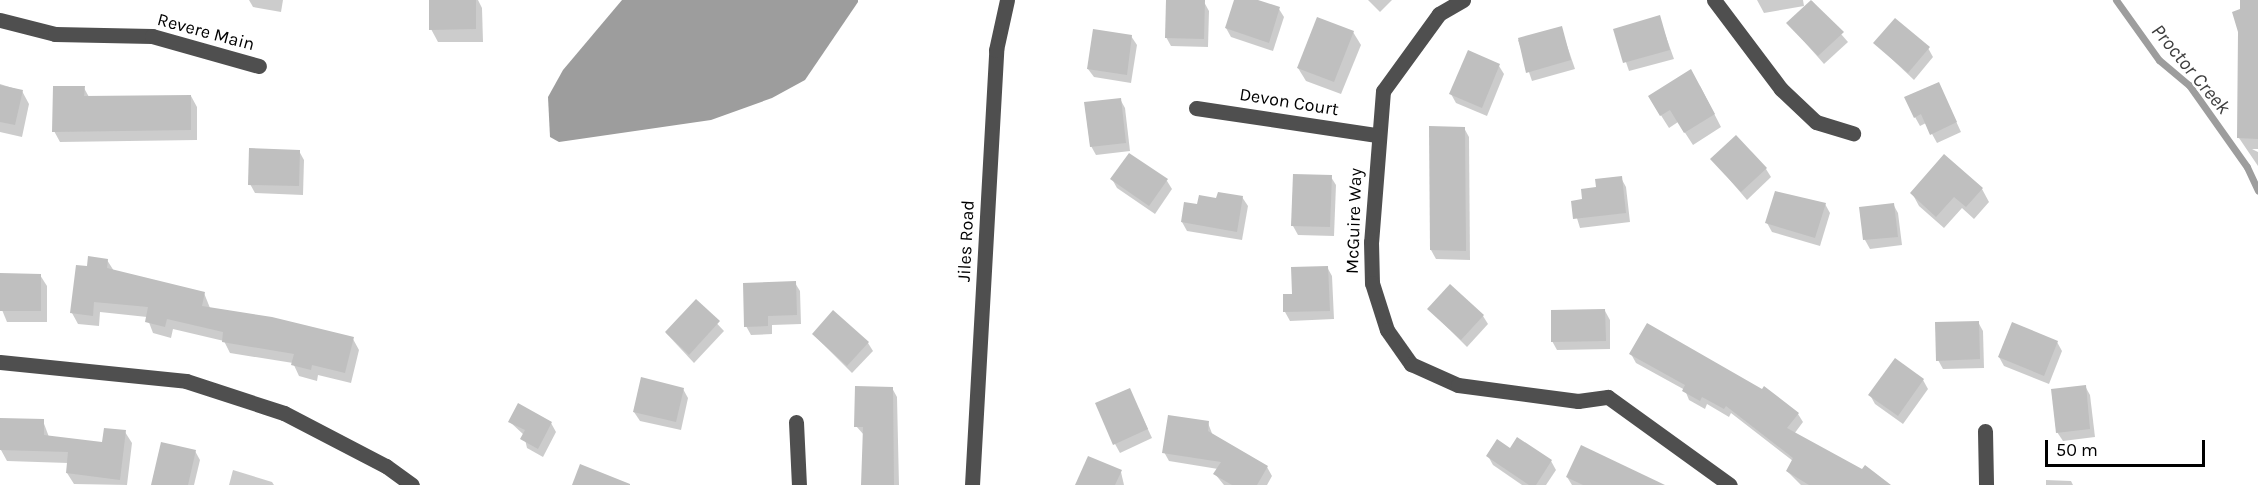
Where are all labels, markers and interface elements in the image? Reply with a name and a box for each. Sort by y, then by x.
street label: Revere Main [155,9,257,55]
water label: Proctor Creek [2146,19,2236,119]
street label: Devon Court [1238,83,1340,121]
street label: McGuire Way [1341,168,1367,274]
street label: Jiles Road [953,199,979,283]
scale bar [2048,428,2208,466]
text: 50 m [2056,439,2098,461]

